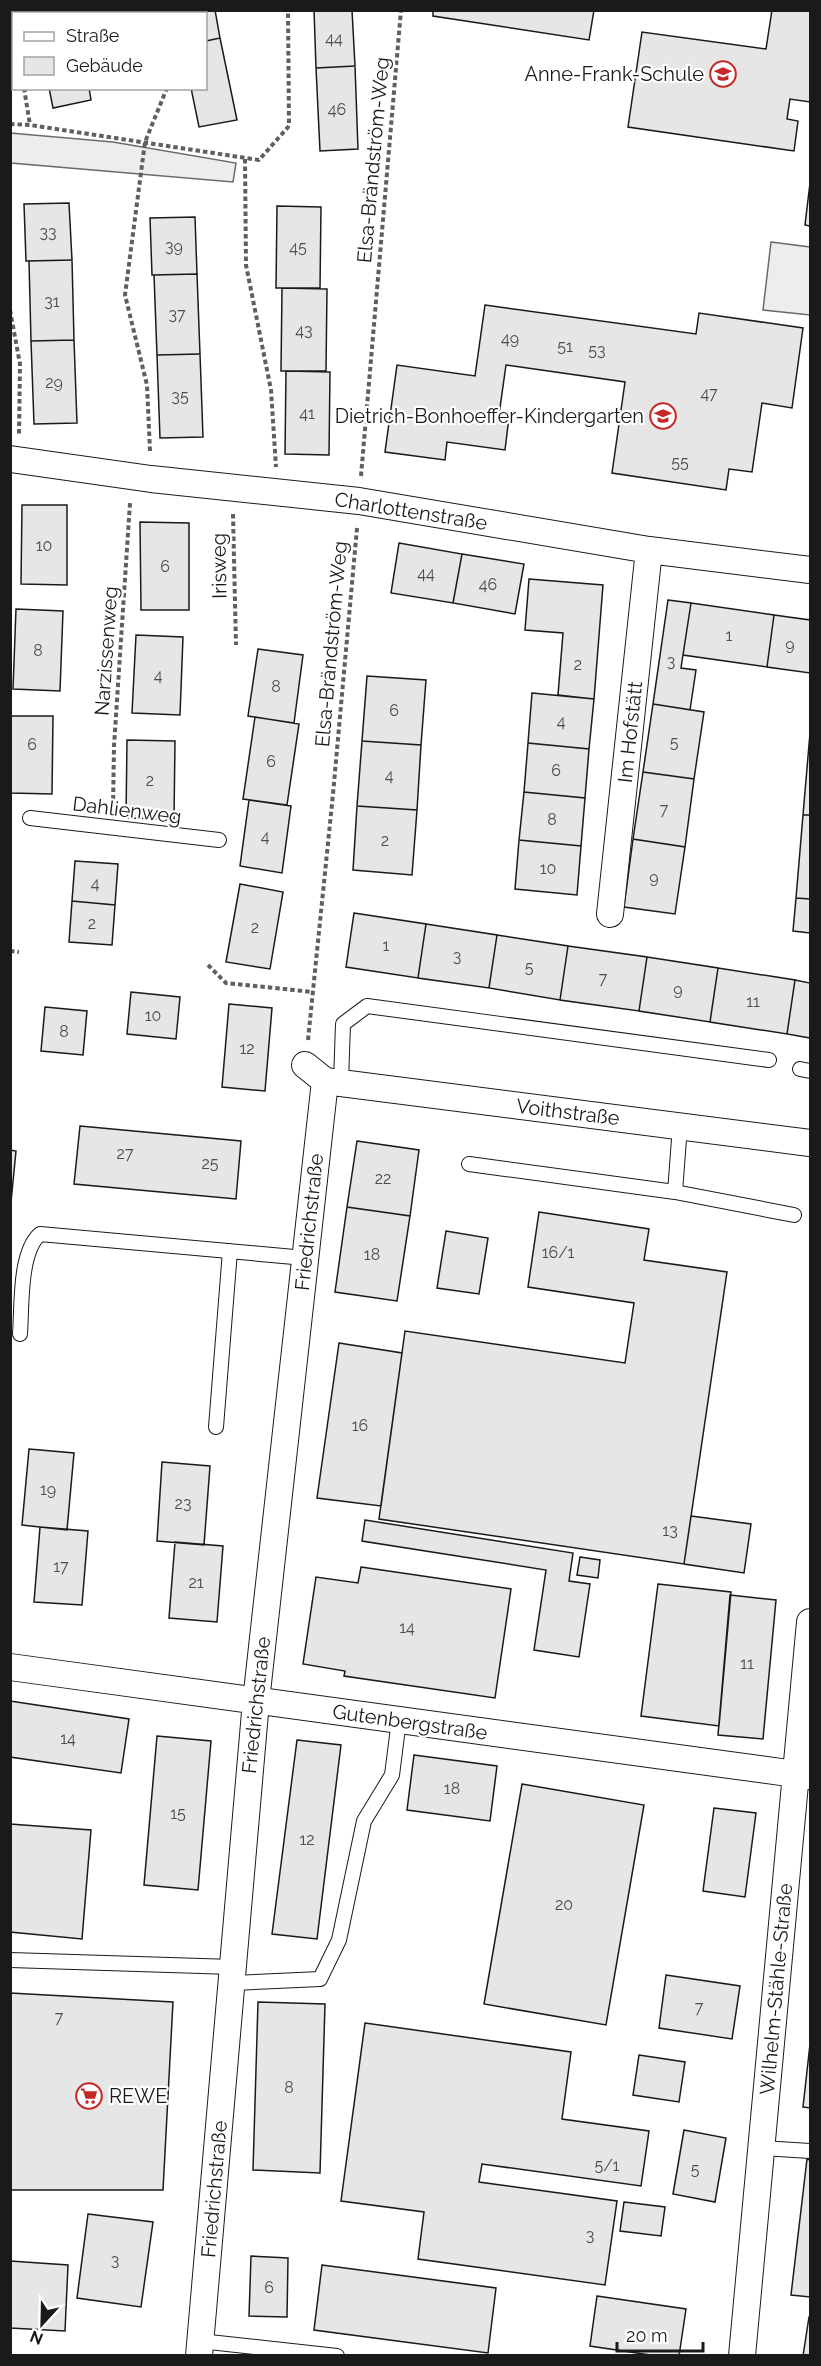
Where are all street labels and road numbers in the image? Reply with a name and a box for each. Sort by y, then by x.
street label: Elsa-Brändström-Weg [352,56,394,264]
street label: Charlottenstraße [333,487,489,535]
street label: Irisweg [206,533,232,599]
street label: Elsa-Brändström-Weg [310,540,352,748]
street label: Narzissenweg [89,585,123,717]
street label: Im Hofstätt [613,680,647,784]
street label: Dahlienweg [71,791,183,829]
street label: Voithstraße [515,1094,621,1130]
street label: Friedrichstraße [290,1152,328,1292]
street label: Friedrichstraße [237,1635,275,1775]
street label: Gutenbergstraße [331,1699,489,1745]
street label: Wilhelm-Stähle-Straße [755,1882,797,2096]
street label: Friedrichstraße [196,2119,232,2259]

